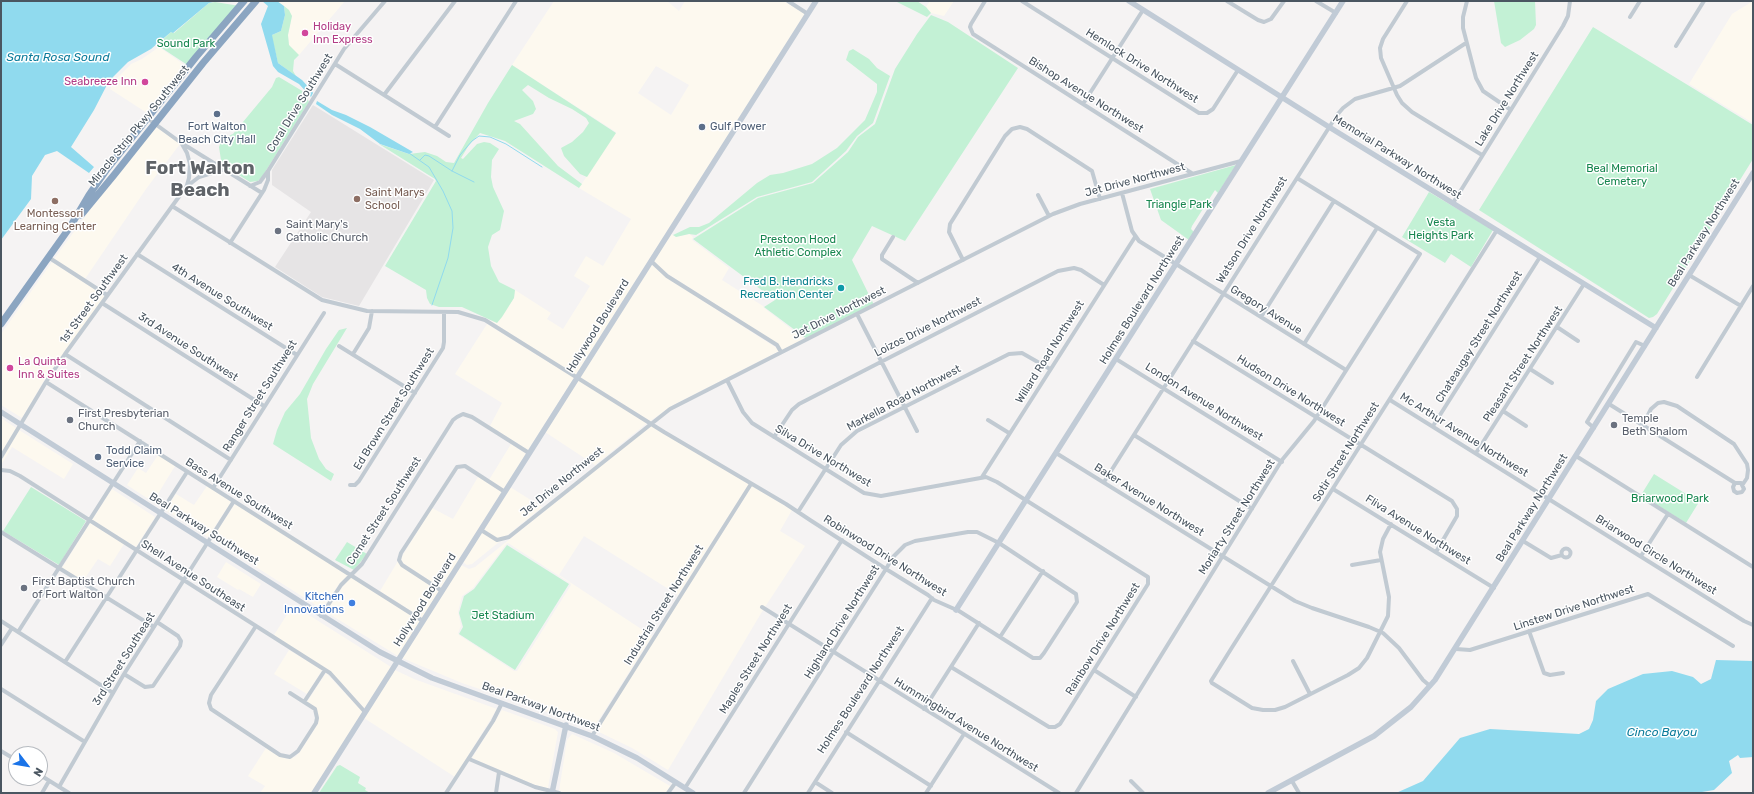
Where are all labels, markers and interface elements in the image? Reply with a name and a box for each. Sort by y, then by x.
place label: Holiday Inn Express [313,20,373,46]
street label: Hemlock Drive Northwest [1083,26,1201,106]
marker: Holiday Inn Express [300,28,310,38]
park label: Sound Park [157,37,215,51]
street label: Lake Drive Northwest [1472,49,1542,149]
water label: Santa Rosa Sound [6,51,110,65]
street label: Coral Drive Southwest [264,51,336,155]
street label: Bishop Avenue Northwest [1026,54,1146,136]
street label: Miracle Strip Pkwy Southwest [86,63,192,189]
place label: Seabreeze Inn [64,75,137,89]
marker: Seabreeze Inn [140,77,150,87]
marker: Fort Walton Beach City Hall [212,109,222,119]
street label: Memorial Parkway Northwest [1330,112,1464,202]
place label: Fort Walton Beach City Hall [178,120,256,146]
place label: Gulf Power [710,120,766,134]
marker: Gulf Power [697,122,707,132]
district label: Fort Walton Beach [145,158,255,202]
street label: Jet Drive Northwest [1084,160,1186,200]
park label: Beal Memorial Cemetery [1586,162,1658,188]
street label: Watson Drive Northwest [1214,174,1290,286]
street label: Beal Parkway Northwest [1665,177,1743,289]
place label: Saint Marys School [365,186,425,212]
marker: Saint Marys School [352,194,362,204]
marker: Montessori Learning Center [50,196,60,206]
park label: Triangle Park [1146,198,1212,212]
place label: Montessori Learning Center [14,207,96,233]
park label: Vesta Heights Park [1408,216,1474,242]
place label: Saint Mary's Catholic Church [286,218,368,244]
marker: Saint Mary's Catholic Church [273,226,283,236]
park label: Prestoon Hood Athletic Complex [754,233,842,259]
street label: Holmes Boulevard Northwest [1097,233,1187,367]
street label: 1st Street Southwest [57,252,131,346]
street label: 4th Avenue Southwest [169,260,275,334]
street label: Chateaugay Street Northwest [1433,269,1525,405]
place label: Fred B. Hendricks Recreation Center [740,275,833,301]
street label: Hollywood Boulevard [564,277,632,375]
marker: Fred B. Hendricks Recreation Center [836,283,846,293]
street label: Gregory Avenue [1228,283,1304,337]
street label: Jet Drive Northwest [790,284,888,342]
street label: Loizos Drive Northwest [872,294,984,360]
street label: Willard Road Northwest [1013,298,1087,406]
street label: Pleasant Street Northwest [1481,304,1565,424]
street label: 3rd Avenue Southwest [136,310,240,384]
street label: Ranger Street Southwest [220,338,300,454]
street label: Ed Brown Street Southwest [351,345,437,473]
street label: Hudson Drive Northwest [1234,352,1348,430]
place label: La Quinta Inn & Suites [18,355,80,381]
street label: London Avenue Northwest [1143,360,1265,444]
street label: Markella Road Northwest [845,362,963,434]
marker: La Quinta Inn & Suites [5,363,15,373]
street label: Mc Arthur Avenue Northwest [1398,390,1530,480]
street label: Sotir Street Northwest [1310,400,1382,504]
place label: First Presbyterian Church [78,407,169,433]
place label: Temple Beth Shalom [1622,412,1688,438]
marker: First Presbyterian Church [65,415,75,425]
marker: Temple Beth Shalom [1609,420,1619,430]
street label: Silva Drive Northwest [773,422,873,490]
place label: Todd Claim Service [106,444,162,470]
street label: Jet Drive Northwest [518,444,606,520]
marker: Todd Claim Service [93,452,103,462]
street label: Beal Parkway Northwest [1493,452,1571,564]
street label: Comet Street Southwest [344,454,424,568]
street label: Bass Avenue Southwest [183,456,295,532]
street label: Moriarty Street Northwest [1196,457,1278,577]
street label: Baker Avenue Northwest [1092,461,1206,539]
street label: Beal Parkway Southwest [147,490,261,568]
street label: Fliva Avenue Northwest [1363,492,1473,568]
park label: Briarwood Park [1631,492,1709,506]
street label: Briarwood Circle Northwest [1593,512,1719,598]
street label: Robinwood Drive Northwest [821,513,949,599]
street label: Shell Avenue Southeast [138,537,248,615]
street label: Industrial Street Northwest [621,542,707,668]
street label: Hollywood Boulevard [391,551,459,649]
street label: Highland Drive Northwest [802,563,882,681]
place label: First Baptist Church of Fort Walton [32,575,135,601]
street label: Rainbow Drive Northwest [1063,580,1143,698]
street label: Linstew Drive Northwest [1512,582,1636,634]
marker: First Baptist Church of Fort Walton [19,583,29,593]
place label: Kitchen Innovations [284,590,344,616]
marker: Kitchen Innovations [347,598,357,608]
street label: Maples Street Northwest [717,602,795,716]
park label: Jet Stadium [472,609,534,623]
street label: 3rd Street Southeast [90,610,158,708]
street label: Holmes Boulevard Northwest [815,624,907,756]
street label: Hummingbird Avenue Northwest [891,675,1041,775]
street label: Beal Parkway Northwest [480,679,602,735]
water label: Cinco Bayou [1627,726,1697,740]
north arrow [8,746,48,786]
text: N [30,765,45,779]

